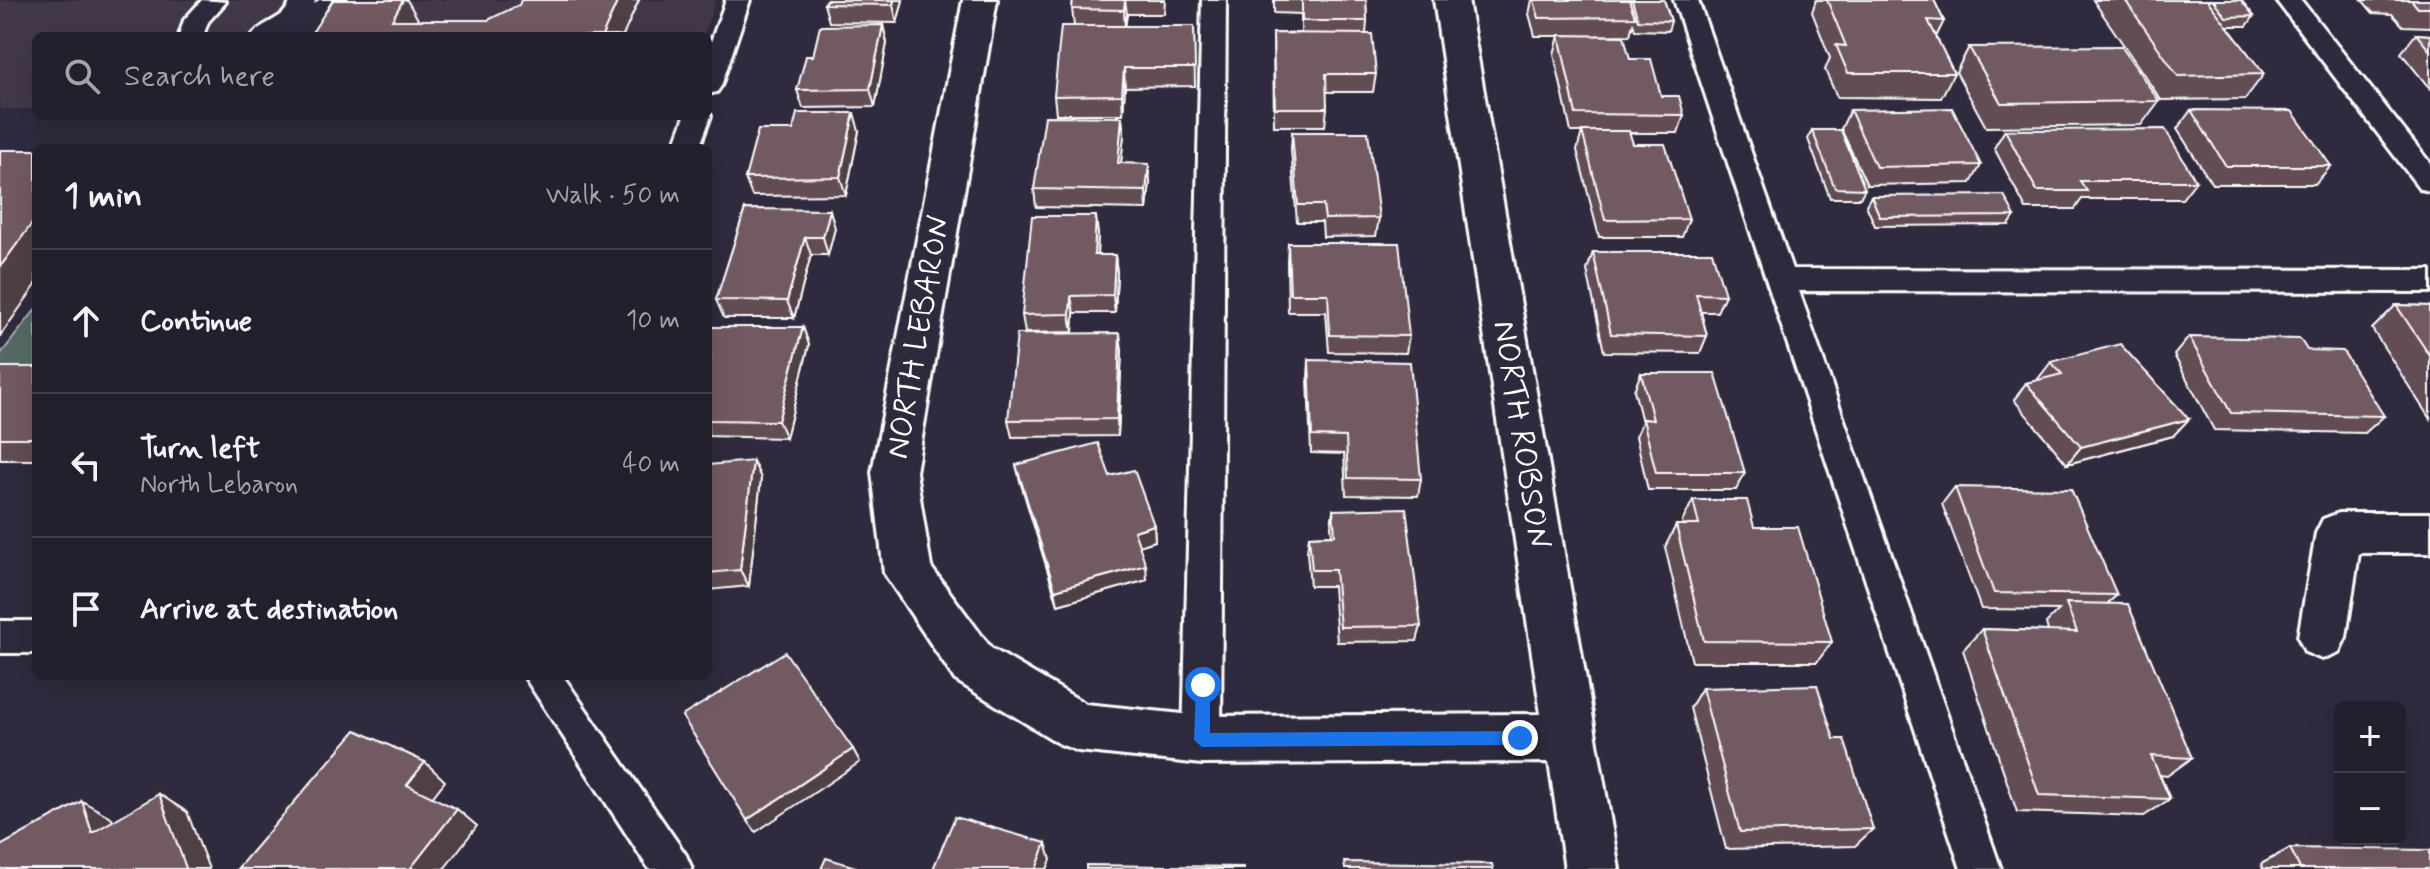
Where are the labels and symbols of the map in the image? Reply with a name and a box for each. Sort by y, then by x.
street label: NORTH LEBARON [877,212,961,462]
street label: NORTH ROBSON [1482,318,1560,552]
route start [1185,667,1221,703]
route end [1502,720,1538,756]

